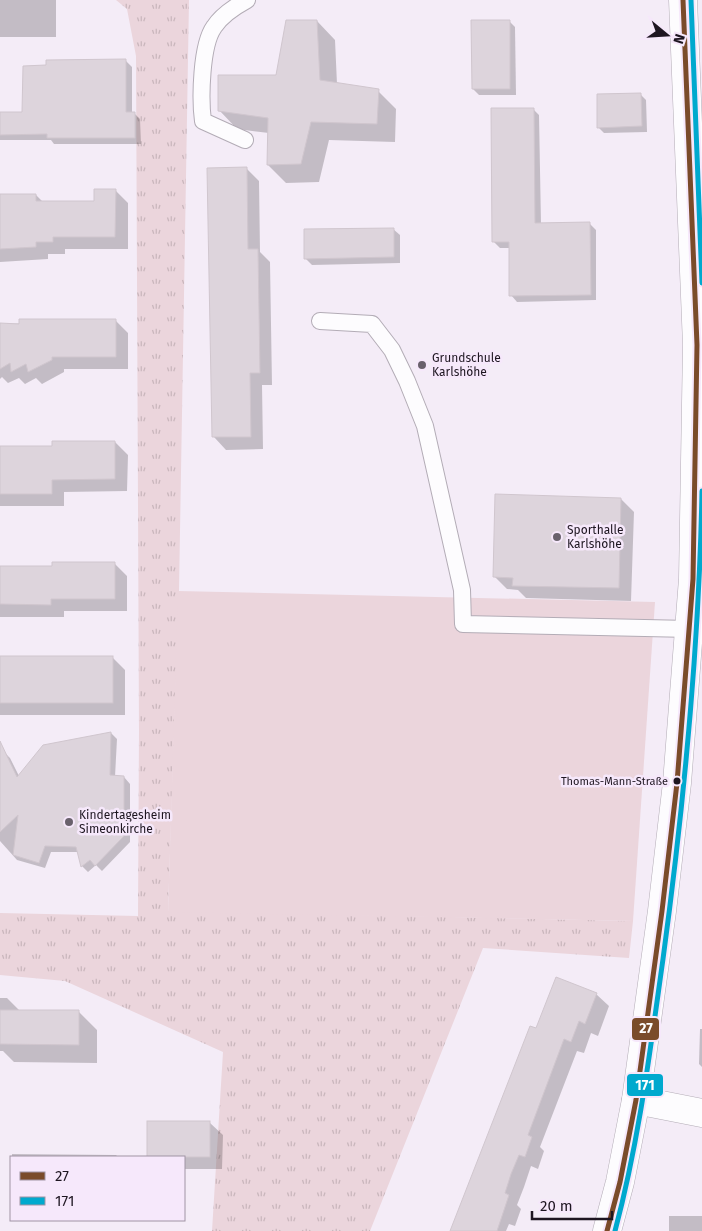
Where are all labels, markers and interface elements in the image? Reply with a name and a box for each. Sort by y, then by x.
north arrow [642,10,692,60]
text: N [669,32,688,46]
place label: Grundschule Karlshöhe [432,351,501,379]
marker: Grundschule Karlshöhe [416,359,428,371]
place label: Sporthalle Karlshöhe [567,523,624,551]
marker: Sporthalle Karlshöhe [551,531,563,543]
place label: Thomas-Mann-Straße [561,775,668,788]
marker: Thomas-Mann-Straße [672,776,682,786]
place label: Kindertagesheim Simeonkirche [79,808,171,836]
marker: Kindertagesheim Simeonkirche [63,816,75,828]
line badge: 27 [631,1017,660,1041]
text: 27 [639,1020,653,1037]
line badge: 171 [626,1073,664,1097]
text: 171 [635,1077,655,1094]
legend [10,1156,185,1221]
text: 27 [55,1167,69,1185]
scale bar [532,1188,612,1220]
text: 171 [55,1192,74,1210]
text: 20 m [540,1197,573,1215]

